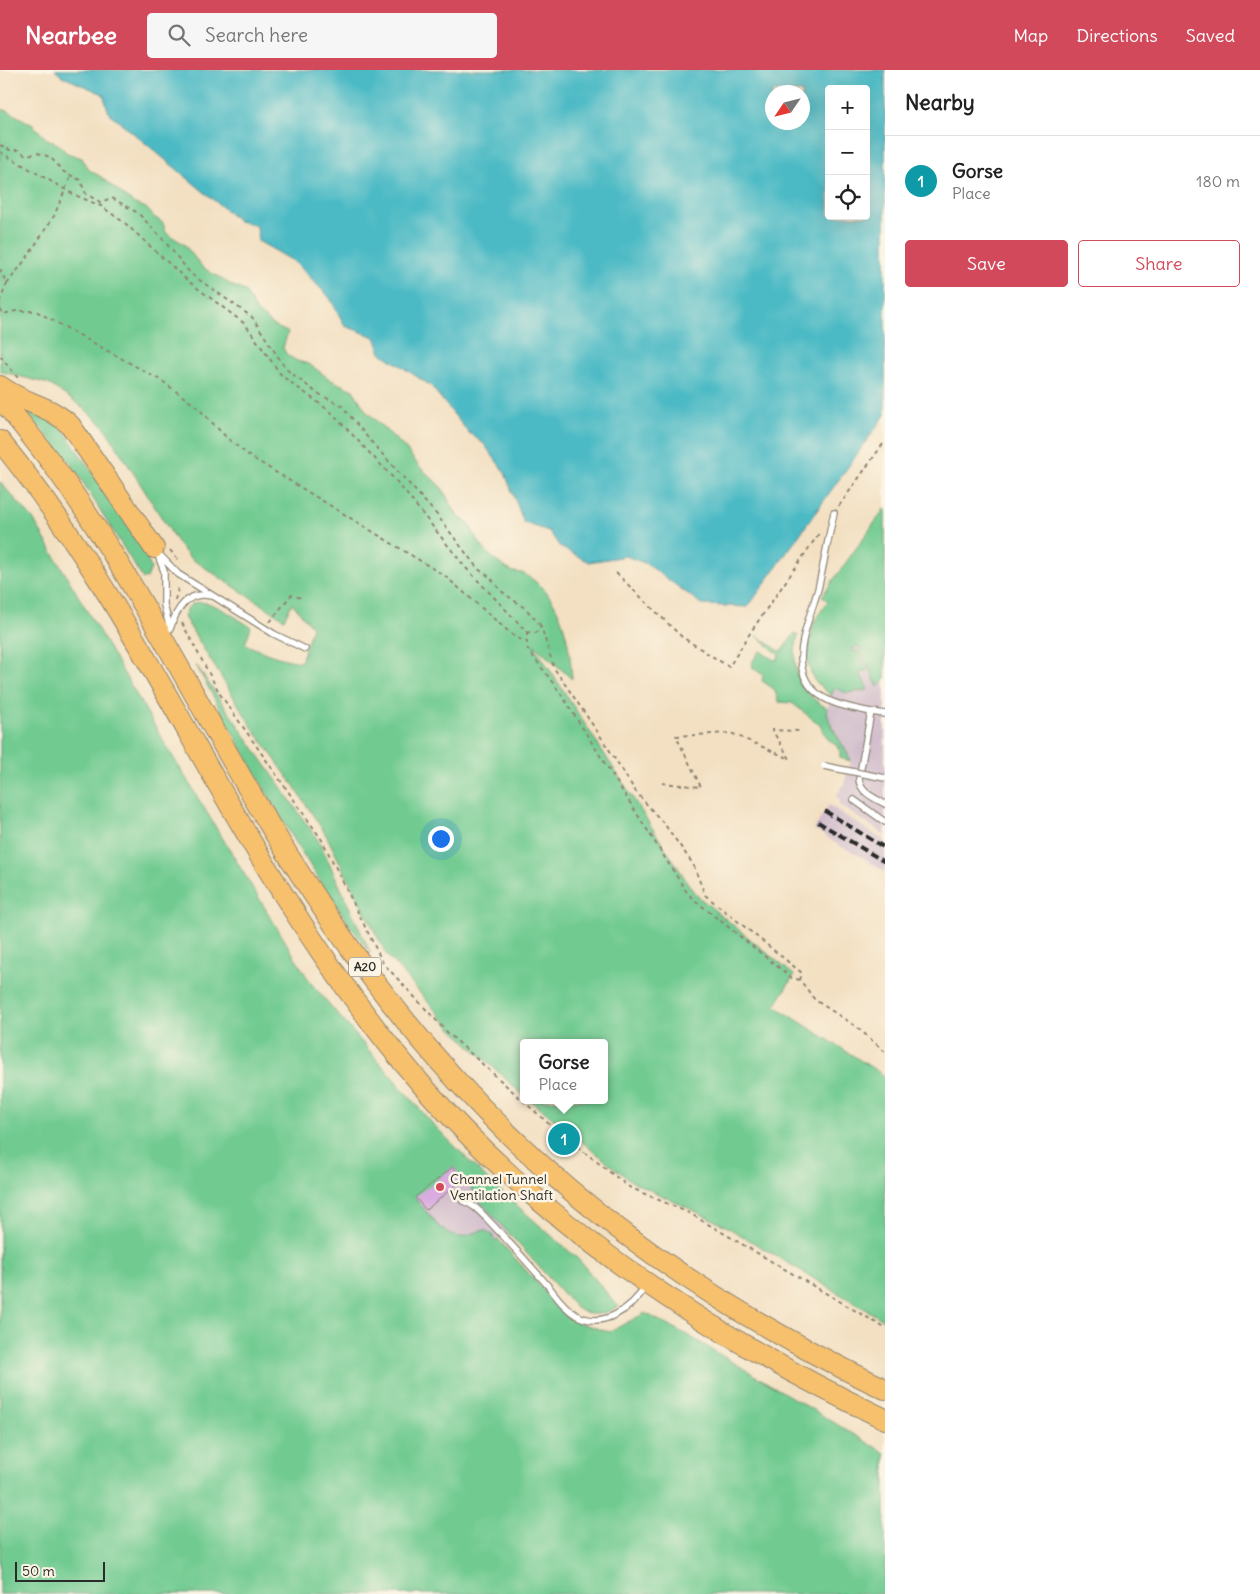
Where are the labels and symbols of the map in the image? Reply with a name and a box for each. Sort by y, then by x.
north arrow [765,85,810,130]
your location [428,826,454,852]
road number: A20 [349,958,381,976]
pin: 1 [548,1120,580,1158]
place label: Channel Tunnel Ventilation Shaft [450,1170,553,1204]
marker: Channel Tunnel Ventilation Shaft [434,1181,446,1193]
scale bar [15,1559,105,1582]

